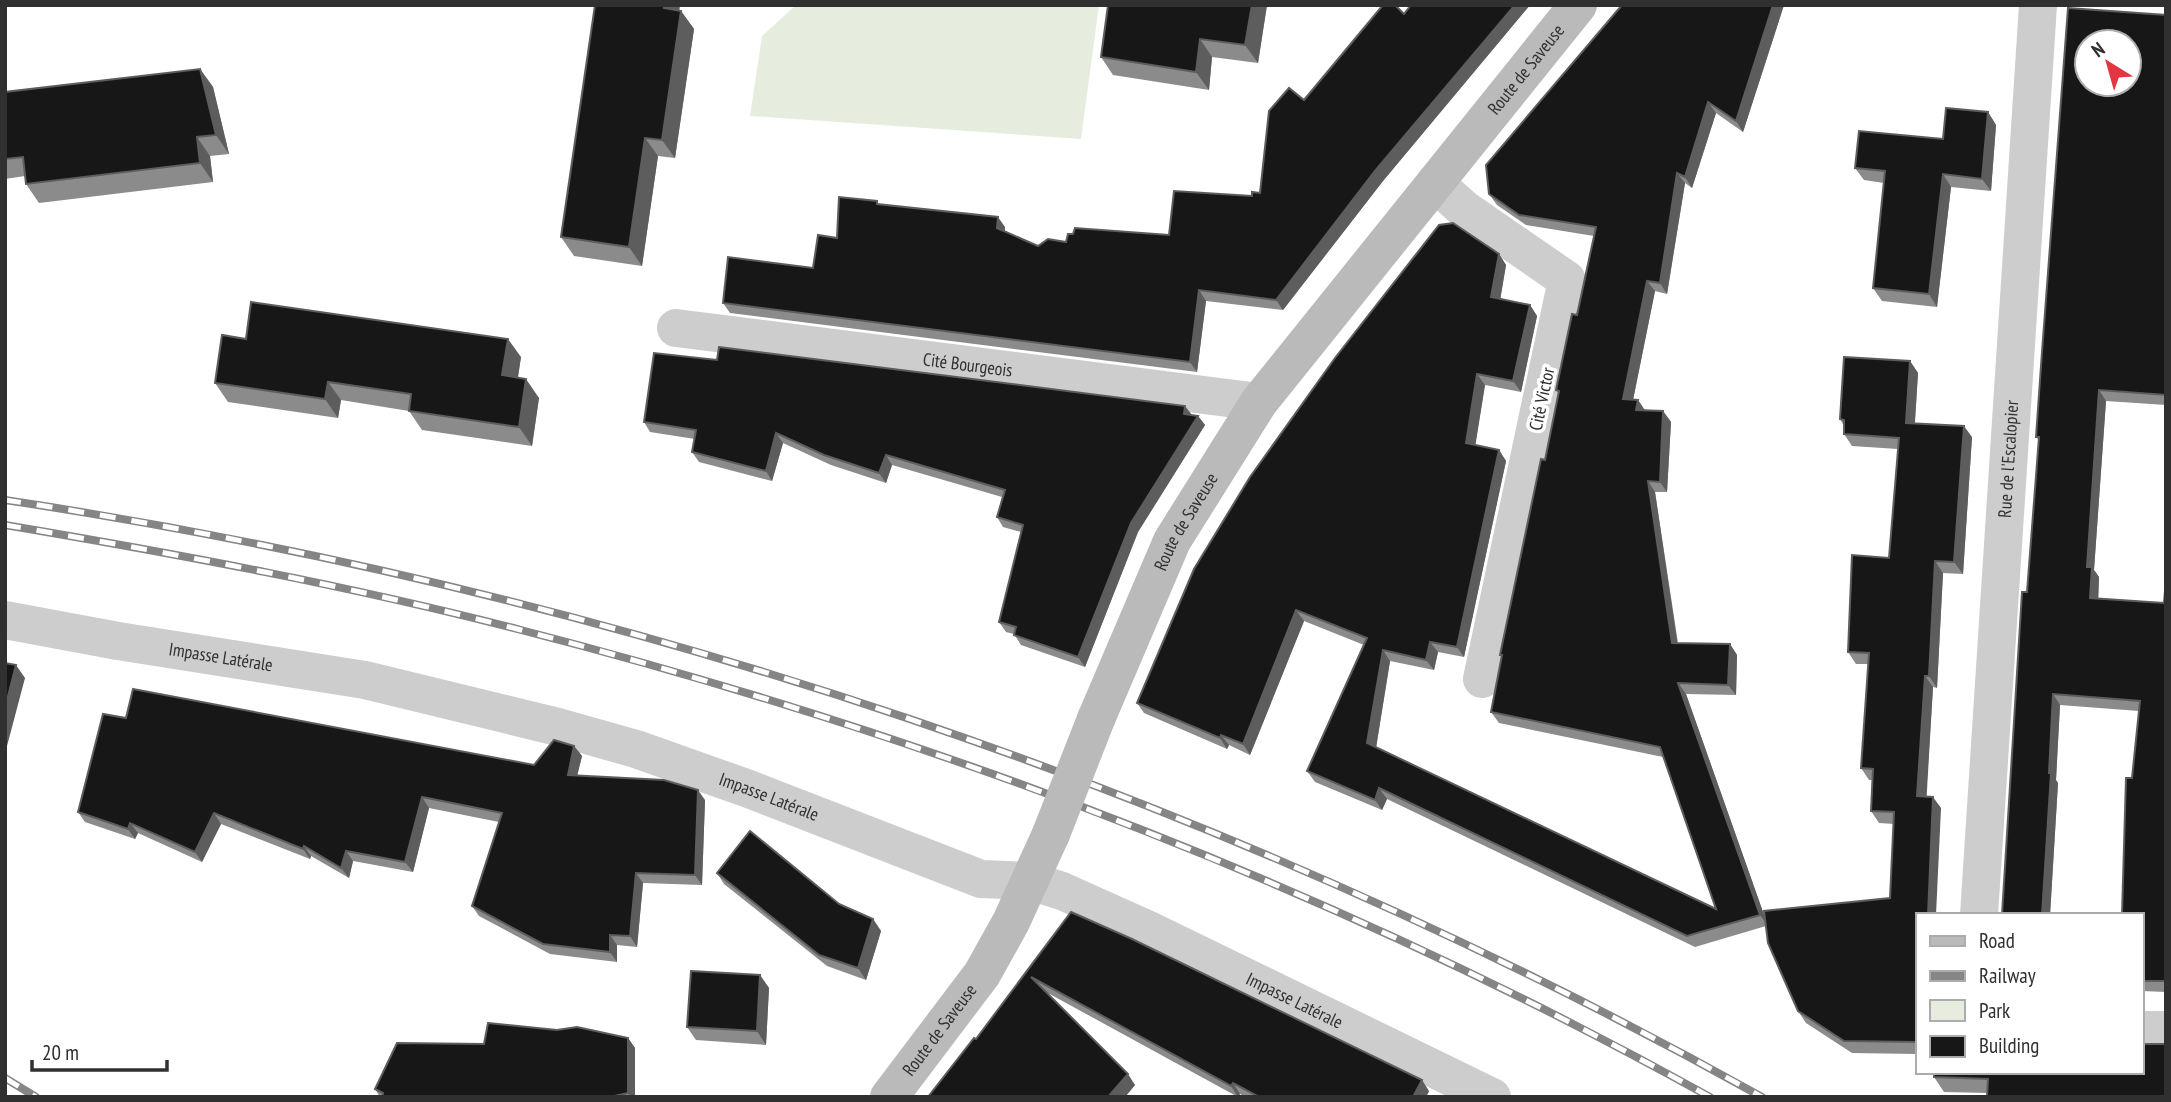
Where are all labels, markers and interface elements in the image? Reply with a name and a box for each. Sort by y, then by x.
street label: Route de Saveuse [1483,19,1569,119]
north arrow [2073,28,2143,98]
text: N [2086,37,2109,62]
street label: Cité Bourgeois [922,347,1014,382]
street label: Cité Victor [1524,365,1559,433]
street label: Rue de l'Escalopier [1993,399,2023,518]
street label: Route de Saveuse [1149,468,1223,574]
street label: Impasse Latérale [167,637,274,676]
street label: Impasse Latérale [716,767,822,826]
legend [1916,913,2143,1074]
text: Road [1979,927,2015,954]
text: Railway [1979,962,2036,989]
street label: Impasse Latérale [1242,967,1347,1034]
street label: Route de Saveuse [897,979,981,1080]
text: Park [1979,997,2010,1024]
scale bar [32,1028,166,1072]
text: Building [1979,1032,2039,1059]
text: 20 m [42,1039,79,1066]

